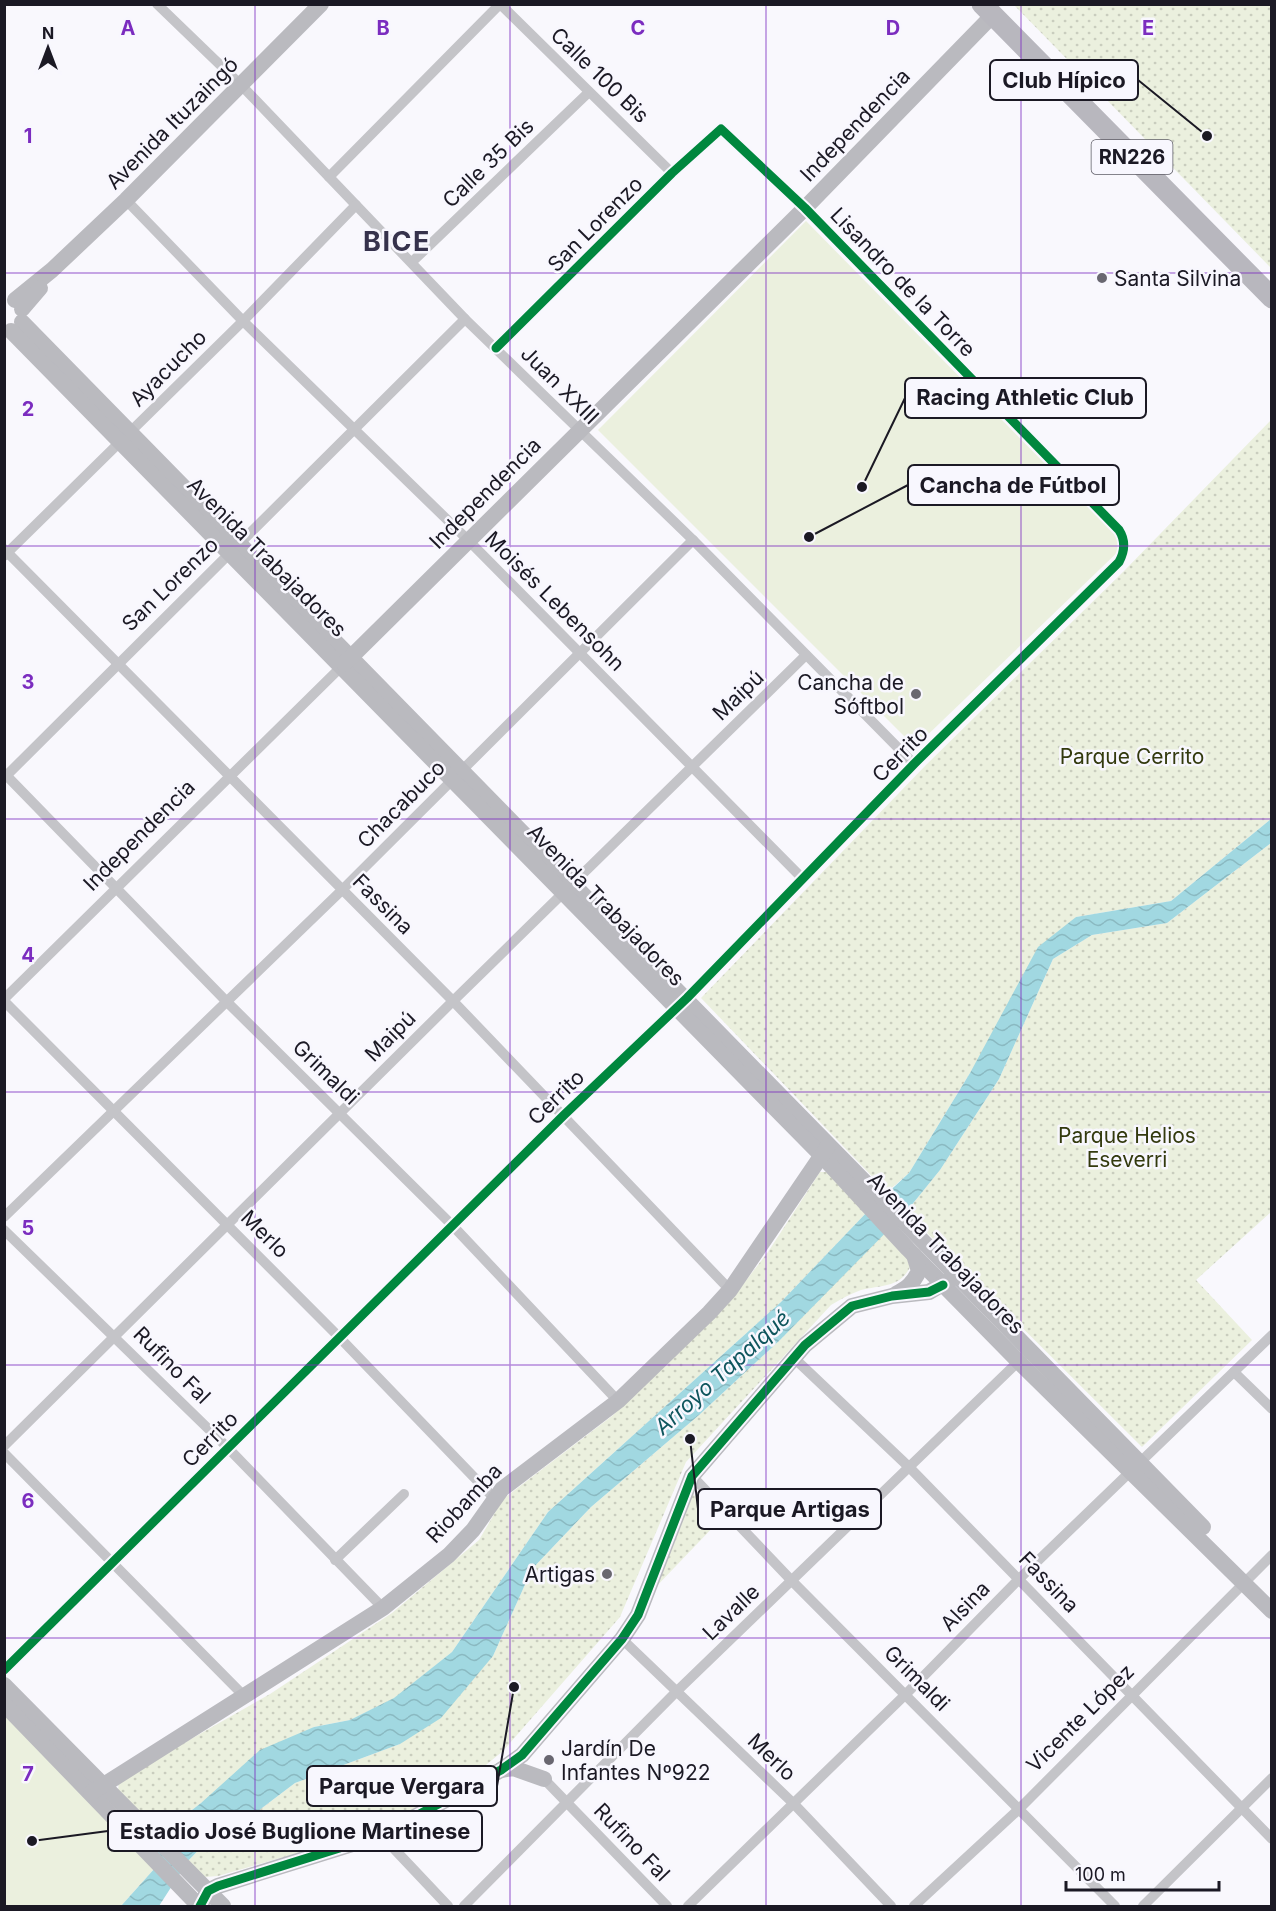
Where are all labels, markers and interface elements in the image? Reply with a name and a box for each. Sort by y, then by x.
text: A [121,16,136,40]
text: B [376,16,390,40]
text: D [886,16,900,40]
text: E [1142,16,1154,40]
north arrow [18,18,78,78]
street label: Calle 100 Bis [546,22,654,128]
text: N [42,23,54,43]
street label: Avenida Ituzaingó [101,52,243,194]
callout: Club Hípico [990,60,1138,100]
street label: Independencia [795,63,915,187]
text: Club Hípico [1002,67,1126,93]
street label: Calle 35 Bis [437,113,539,213]
text: 1 [24,124,32,148]
road number: RN226 [1092,140,1172,174]
street label: San Lorenzo [542,171,648,277]
street label: Lisandro de la Torre [825,202,981,362]
district label: BICE [363,225,431,258]
place label: Santa Silvina [1114,266,1241,291]
marker: Santa Silvina [1095,271,1109,285]
street label: Ayacucho [125,325,211,411]
street label: Juan XXIII [516,341,604,429]
callout: Racing Athletic Club [905,378,1146,418]
text: Racing Athletic Club [916,384,1134,410]
text: 2 [22,397,34,421]
street label: Independencia [424,432,546,554]
callout: Cancha de Fútbol [908,465,1119,505]
street label: Avenida Trabajadores [182,472,352,642]
text: Cancha de Fútbol [920,472,1106,498]
street label: Moisés Lebensohn [480,526,630,676]
street label: San Lorenzo [117,532,223,636]
street label: Maipú [707,665,769,725]
text: 3 [22,670,34,694]
place label: Cancha de Sóftbol [797,670,904,719]
marker: Cancha de Sóftbol [909,687,923,701]
street label: Cerrito [867,721,933,787]
park label: Parque Cerrito [1060,744,1204,769]
street label: Chacabuco [352,755,450,853]
street label: Independencia [78,774,200,896]
street label: Avenida Trabajadores [522,819,690,991]
street label: Fassina [348,869,418,939]
text: 4 [21,943,35,967]
street label: Maipú [360,1006,420,1066]
street label: Grimaldi [288,1034,364,1110]
street label: Cerrito [523,1064,589,1130]
park label: Parque Helios Eseverri [1058,1123,1196,1172]
street label: Avenida Trabajadores [862,1167,1030,1339]
street label: Merlo [236,1205,294,1263]
text: 5 [22,1216,34,1240]
water label: Arroyo Tapalqué [648,1304,795,1440]
street label: Rufino Fal [128,1321,216,1409]
street label: Cerrito [177,1406,243,1472]
street label: Riobamba [421,1458,507,1548]
text: 6 [22,1489,35,1513]
callout: Parque Artigas [698,1489,881,1529]
text: Parque Artigas [710,1496,870,1522]
street label: Fassina [1014,1546,1084,1618]
place label: Artigas [525,1562,595,1587]
marker: Artigas [600,1567,614,1581]
street label: Alsina [935,1576,995,1636]
street label: Lavalle [697,1579,765,1645]
street label: Grimaldi [879,1640,955,1716]
street label: Vicente López [1021,1659,1139,1777]
street label: Merlo [743,1728,801,1786]
place label: Jardín De Infantes Nº922 [561,1736,711,1785]
marker: Jardín De Infantes Nº922 [542,1753,556,1767]
text: 7 [22,1762,34,1786]
callout: Parque Vergara [307,1766,497,1806]
text: Parque Vergara [319,1773,485,1799]
street label: Rufino Fal [589,1798,675,1886]
callout: Estadio José Buglione Martinese [108,1811,482,1851]
text: Estadio José Buglione Martinese [120,1818,470,1844]
scale bar [1066,1854,1219,1892]
text: 100 m [1075,1864,1126,1885]

